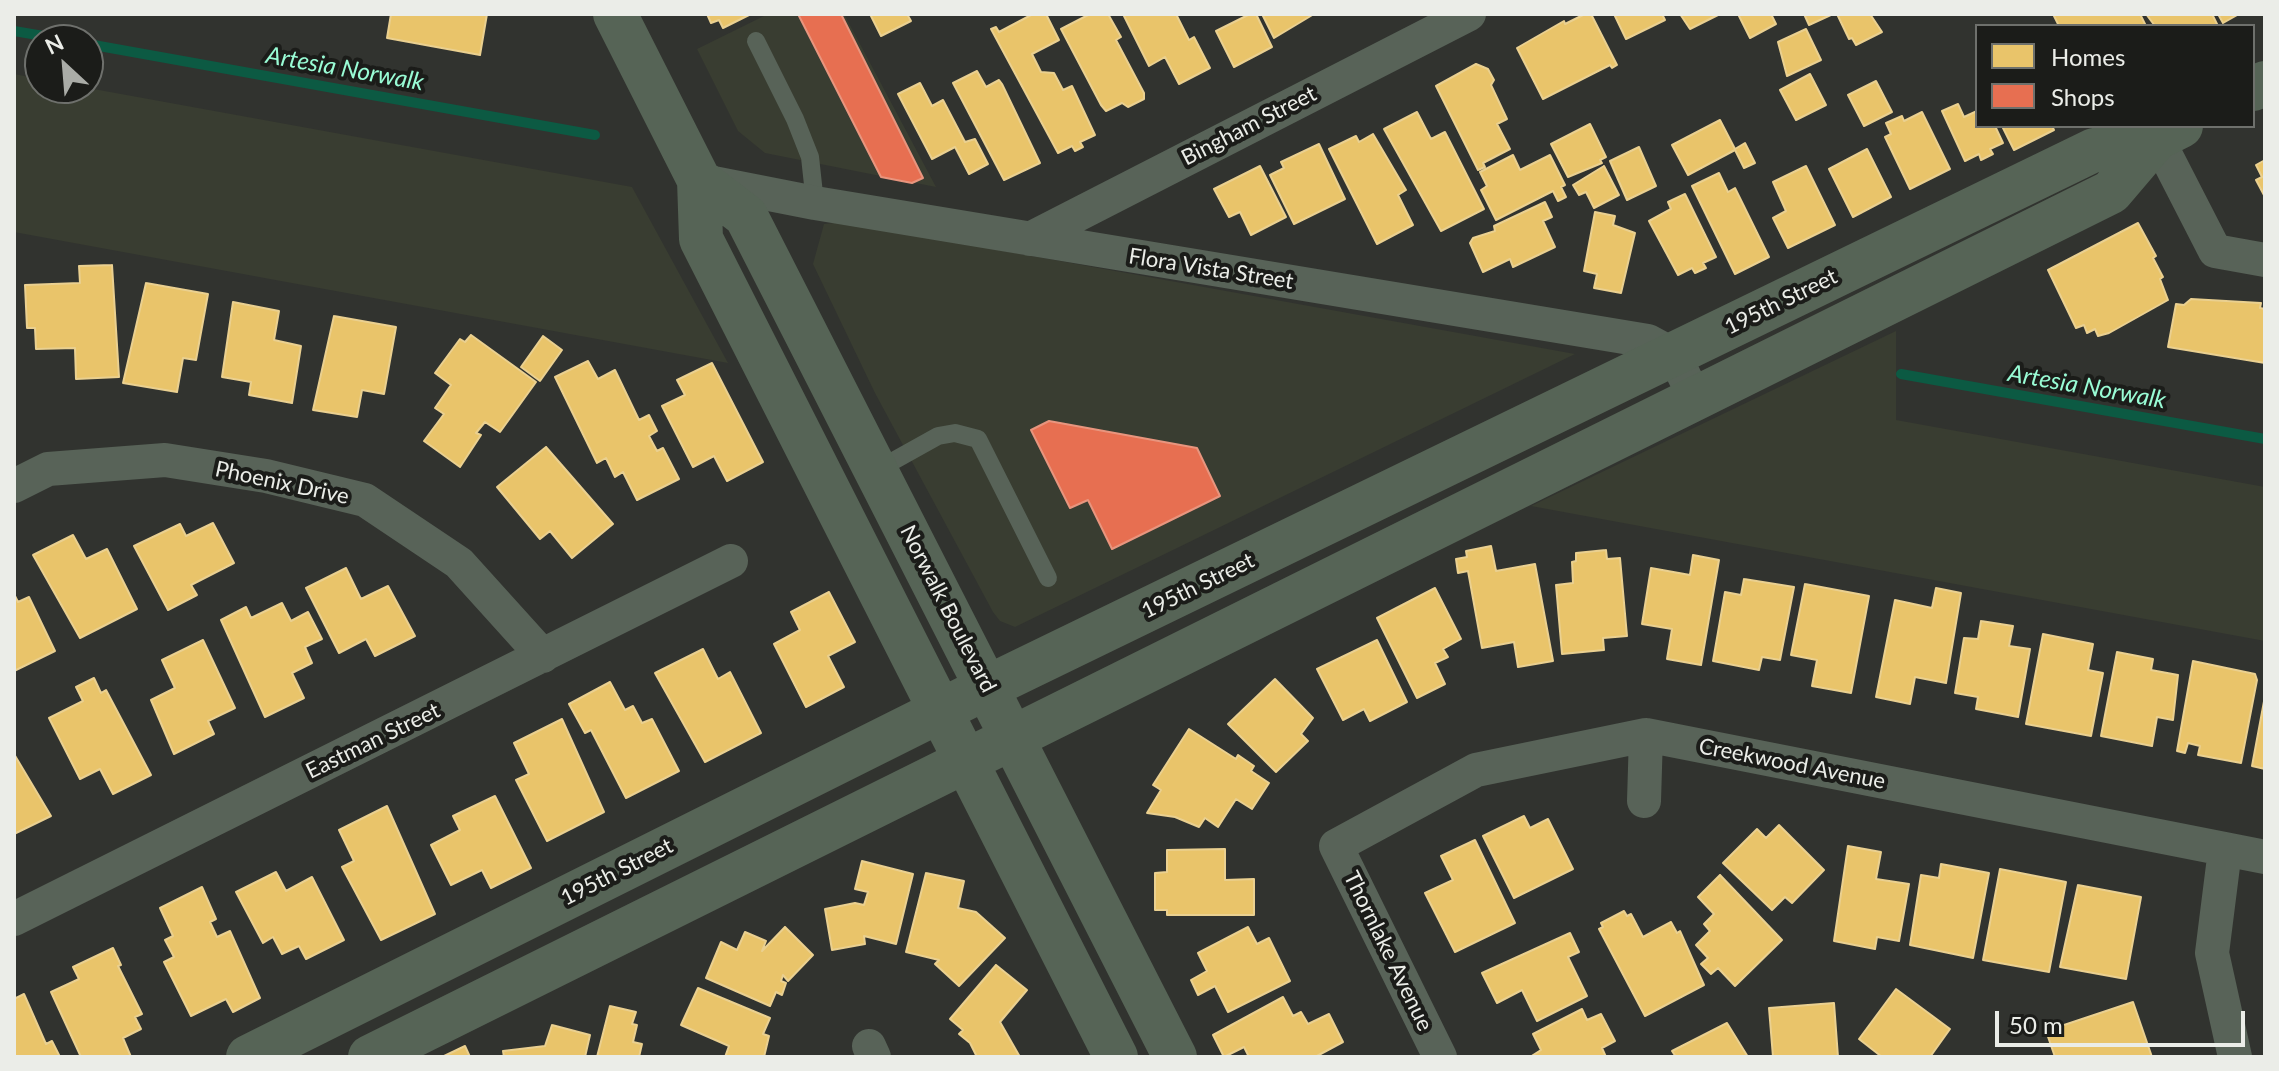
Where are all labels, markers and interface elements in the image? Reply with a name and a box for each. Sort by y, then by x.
north arrow [24,24,104,104]
legend [1975,24,2255,128]
text: N [41,28,68,60]
water label: Artesia Norwalk [264,41,426,97]
text: Homes [2051,42,2125,71]
street label: Bingham Street [1177,81,1321,171]
text: Shops [2051,82,2115,111]
street label: Flora Vista Street [1127,243,1295,295]
street label: 195th Street [1720,263,1842,341]
water label: Artesia Norwalk [2006,359,2168,415]
street label: Phoenix Drive [213,456,351,510]
street label: Norwalk Boulevard [894,521,1002,697]
street label: 195th Street [1137,547,1259,625]
street label: Eastman Street [302,697,444,785]
street label: Creekwood Avenue [1696,733,1888,795]
street label: 195th Street [557,833,677,911]
street label: Thornlake Avenue [1338,867,1438,1035]
scale bar [1999,995,2249,1045]
text: 50 m [2009,1010,2063,1039]

